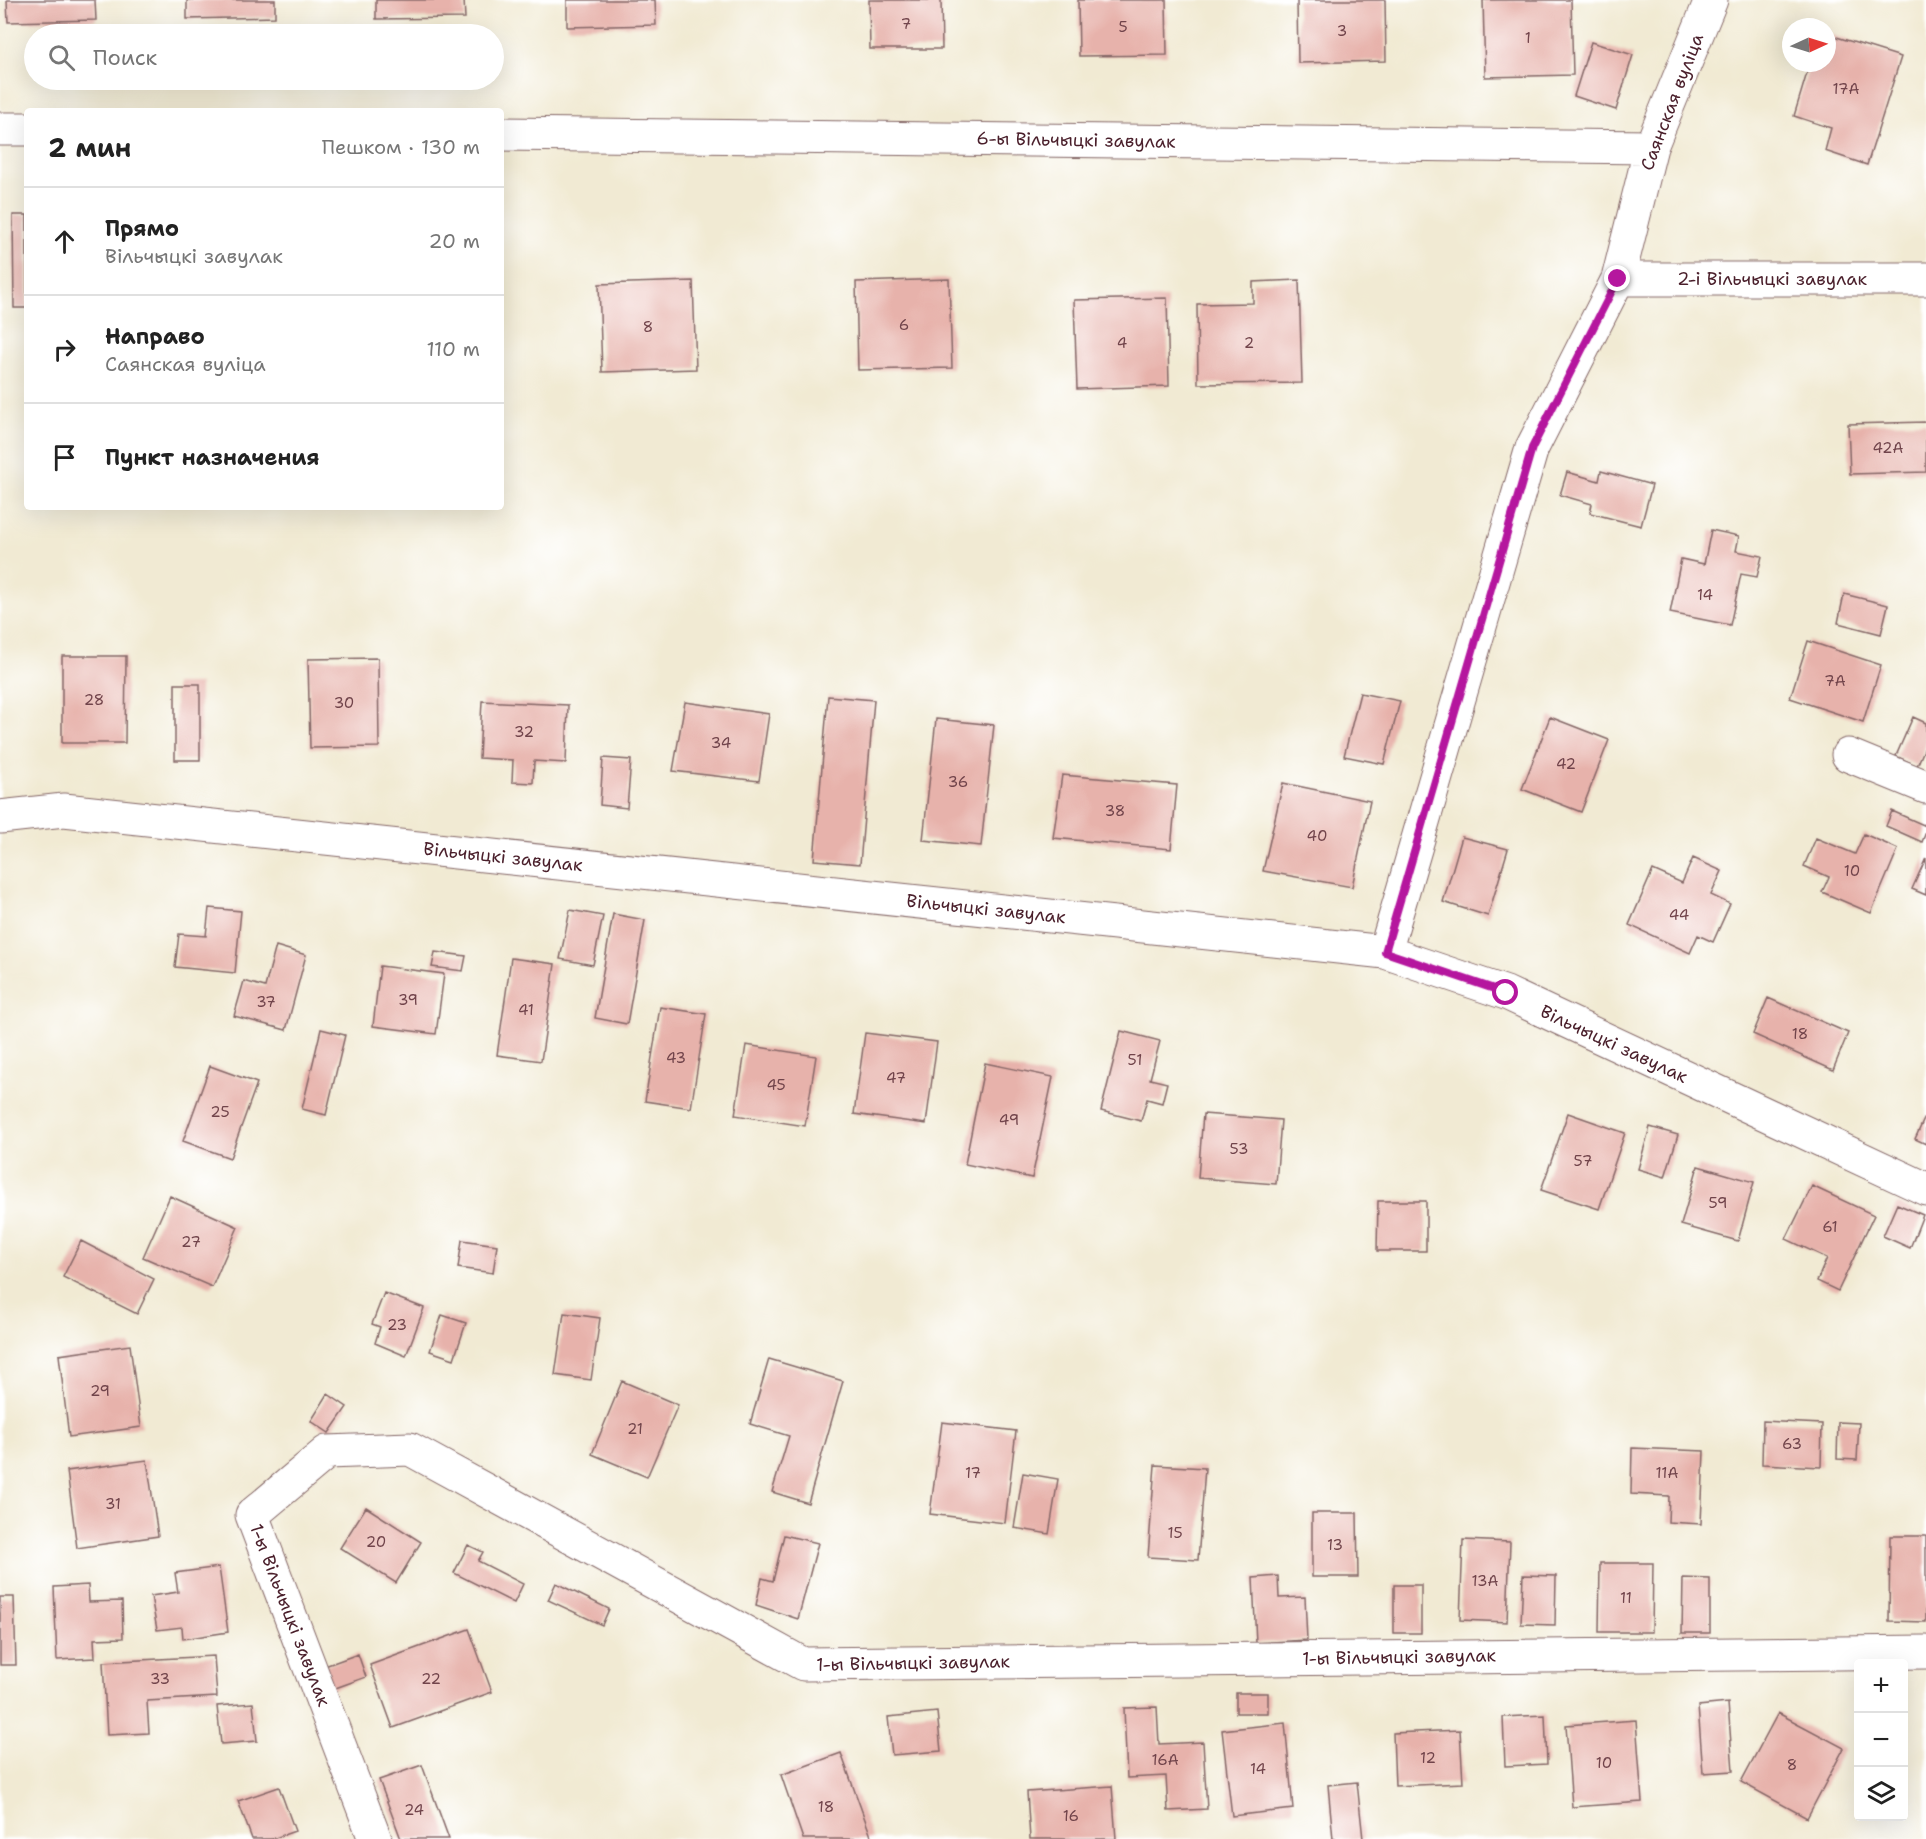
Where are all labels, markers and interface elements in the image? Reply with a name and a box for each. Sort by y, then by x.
house number: 7 [901,14,911,34]
house number: 5 [1118,17,1128,37]
north arrow [1782,18,1836,72]
house number: 3 [1337,21,1347,41]
search box [24,24,504,90]
house number: 1 [1525,28,1531,48]
street label: Саянская вуліца [1635,30,1709,174]
icon: search [45,41,78,74]
text: Поиск [93,43,157,72]
house number: 17А [1833,79,1860,99]
street label: 6-ы Вільчыцкі завулак [976,126,1176,154]
text: 2 мин [48,130,131,165]
text: Пешком · 130 m [322,134,480,160]
text: Прямо [105,214,179,243]
icon: ahead [48,225,81,258]
text: 20 m [429,228,480,254]
text: Вільчыцкі завулак [105,243,283,269]
route end [1604,265,1630,291]
street label: 2-і Вільчыцкі завулак [1677,267,1867,291]
house number: 6 [899,315,909,335]
house number: 8 [643,317,653,337]
text: Направо [105,322,205,351]
icon: right [48,333,81,366]
house number: 4 [1117,333,1127,353]
house number: 2 [1244,333,1254,353]
text: 110 m [426,336,480,362]
text: Саянская вуліца [105,351,266,377]
house number: 42А [1873,438,1904,458]
icon: arrive [48,441,81,474]
text: Пункт назначения [105,443,319,472]
house number: 14 [1697,585,1713,605]
house number: 7А [1824,671,1846,691]
house number: 28 [84,690,104,710]
house number: 30 [334,693,354,713]
house number: 32 [514,722,534,742]
house number: 34 [711,733,731,753]
house number: 42 [1556,754,1576,774]
house number: 36 [948,772,968,792]
house number: 38 [1105,801,1125,821]
house number: 40 [1307,826,1327,846]
street label: Вільчыцкі завулак [422,837,584,877]
house number: 10 [1844,861,1860,881]
street label: Вільчыцкі завулак [905,889,1067,929]
house number: 44 [1669,905,1689,925]
route start [1492,979,1518,1005]
house number: 39 [398,990,418,1010]
house number: 37 [256,992,276,1012]
street label: Вільчыцкі завулак [1536,999,1692,1089]
house number: 41 [518,1000,534,1020]
house number: 18 [1792,1024,1808,1044]
house number: 43 [666,1048,686,1068]
house number: 51 [1128,1050,1142,1070]
house number: 47 [886,1068,906,1088]
house number: 45 [766,1075,786,1095]
house number: 25 [210,1102,230,1122]
house number: 49 [999,1110,1019,1130]
house number: 53 [1230,1139,1249,1159]
house number: 57 [1574,1151,1592,1171]
house number: 59 [1709,1193,1727,1213]
house number: 61 [1822,1217,1838,1237]
house number: 27 [181,1232,201,1252]
house number: 23 [387,1315,407,1335]
house number: 29 [90,1381,110,1401]
house number: 21 [627,1419,643,1439]
house number: 63 [1782,1434,1802,1454]
house number: 17 [965,1463,981,1483]
house number: 11А [1656,1463,1679,1483]
house number: 31 [105,1494,121,1514]
street label: 1-ы Вільчыцкі завулак [244,1520,336,1710]
house number: 15 [1167,1523,1183,1543]
house number: 20 [366,1532,386,1552]
house number: 13 [1327,1535,1343,1555]
house number: 13А [1472,1571,1499,1591]
house number: 11 [1620,1588,1632,1608]
street label: 1-ы Вільчыцкі завулак [1302,1643,1496,1671]
street label: 1-ы Вільчыцкі завулак [816,1649,1010,1677]
map controls [1854,1659,1908,1821]
button: + [1854,1659,1908,1713]
house number: 33 [150,1669,170,1689]
house number: 22 [421,1669,441,1689]
button: − [1854,1713,1908,1767]
house number: 12 [1420,1748,1436,1768]
house number: 16А [1151,1750,1179,1770]
house number: 10 [1596,1753,1612,1773]
house number: 8 [1787,1755,1797,1775]
house number: 14 [1250,1759,1266,1779]
button: layers [1854,1767,1908,1821]
house number: 18 [818,1797,834,1817]
house number: 24 [404,1800,424,1820]
house number: 16 [1063,1806,1079,1826]

